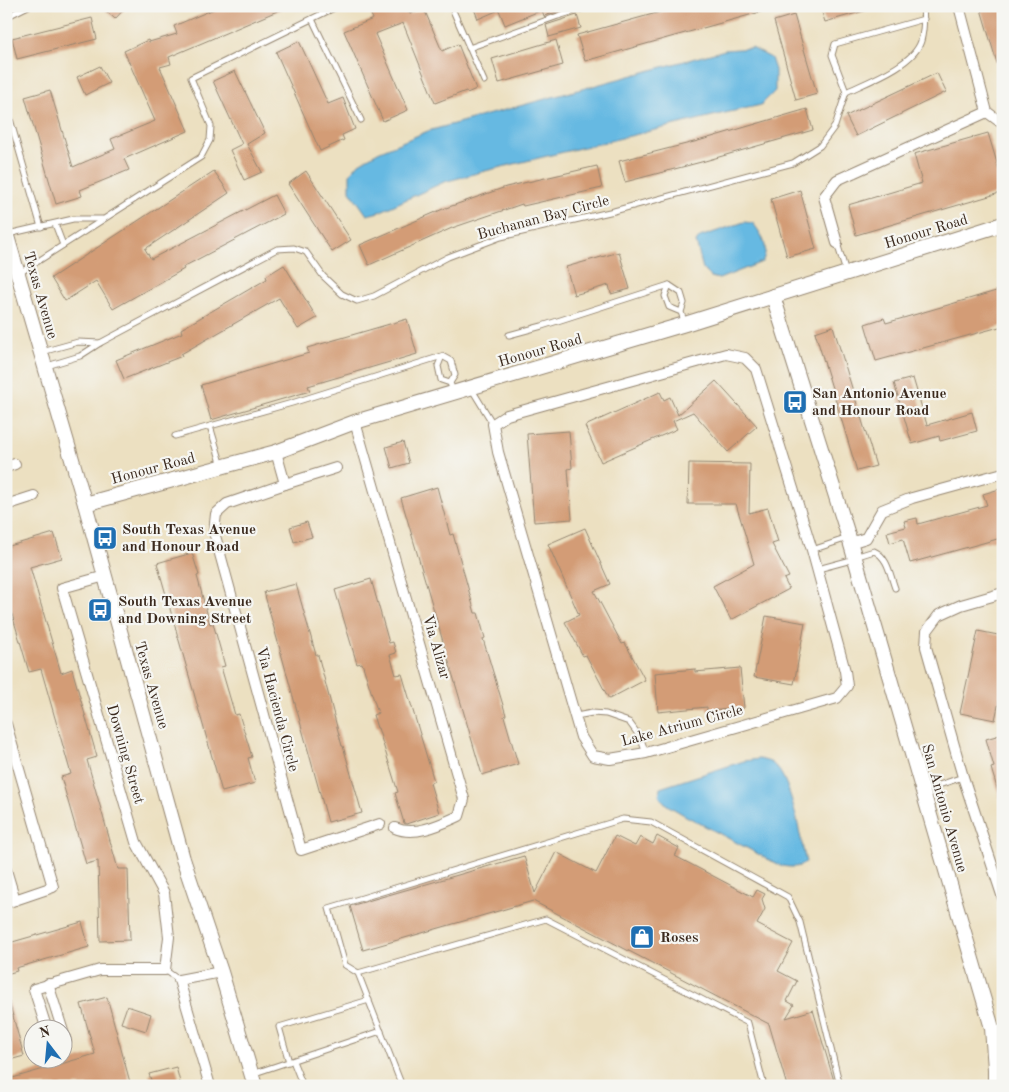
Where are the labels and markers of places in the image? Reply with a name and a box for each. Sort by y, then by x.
place label: San Antonio Avenue and Honour Road [812,387,947,419]
bus stop icon: San Antonio Avenue and Honour Road [782,389,808,415]
place label: South Texas Avenue and Honour Road [122,523,256,555]
bus stop icon: South Texas Avenue and Honour Road [92,525,118,551]
place label: South Texas Avenue and Downing Street [118,595,252,627]
bus stop icon: South Texas Avenue and Downing Street [87,597,113,623]
shop icon: Roses [629,924,655,950]
place label: Roses [660,931,699,946]

